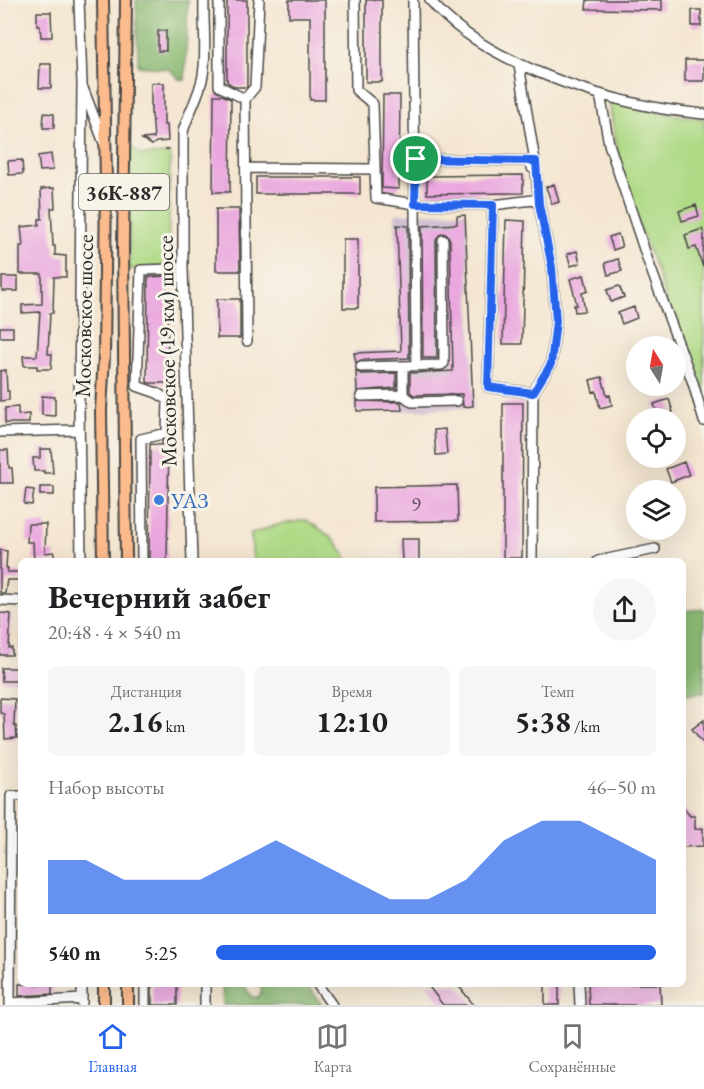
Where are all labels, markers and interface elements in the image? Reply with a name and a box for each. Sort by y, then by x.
pin [390,133,441,184]
icon: arrive [399,142,432,175]
road number: 36К-887 [79,174,169,210]
street label: Московское шоссе [68,234,100,398]
street label: Московское (19 км) шоссе [150,235,184,467]
north arrow [626,336,686,396]
map controls [626,336,686,540]
button: locate [626,408,686,468]
button: layers [626,480,686,540]
place label: УАЗ [170,486,209,515]
house number: 9 [411,491,421,517]
marker: УАЗ [152,493,166,507]
text: Вечерний забег [48,575,270,618]
button: share [593,578,656,641]
text: 20:48 · 4 × 540 m [48,619,181,645]
text: Дистанция [111,681,182,702]
text: Время [331,681,373,702]
text: Темп [541,681,574,702]
text: 2.16 [107,702,162,741]
text: 12:10 [316,702,388,741]
text: 5:38 [515,702,571,741]
text: km [162,716,185,737]
text: /km [571,716,600,737]
text: Набор высоты [48,774,164,800]
text: 46–50 m [587,774,656,800]
text: 540 m [48,940,101,966]
text: 5:25 [144,940,178,966]
tab: Главная [88,1020,137,1077]
tab: Карта [314,1020,352,1077]
tab: Сохранённые [528,1020,616,1077]

